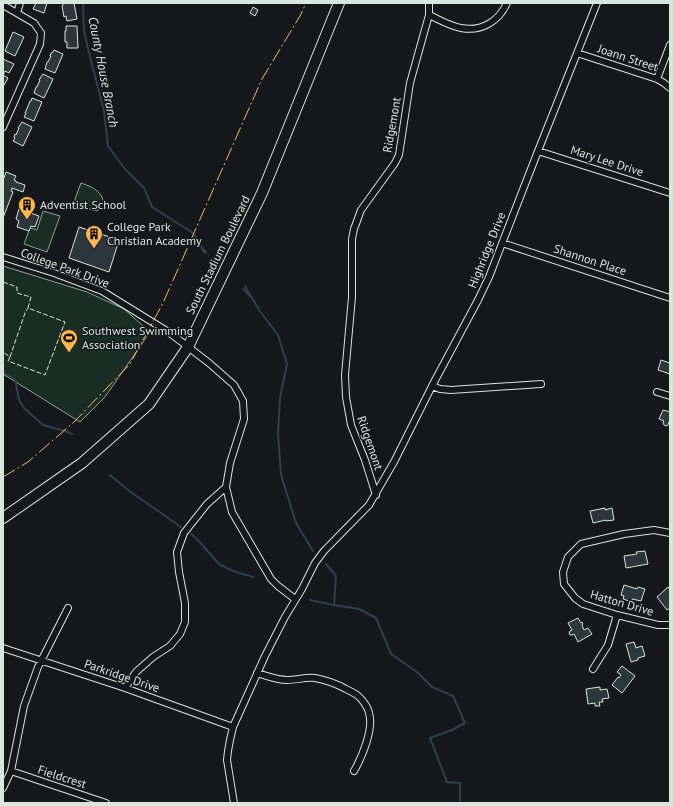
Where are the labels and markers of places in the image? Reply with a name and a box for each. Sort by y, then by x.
building icon: Adventist School [17,195,37,220]
place label: Adventist School [40,197,127,212]
place label: College Park Christian Academy [107,219,202,248]
building icon: College Park Christian Academy [84,224,104,249]
place label: Southwest Swimming Association [82,323,193,352]
sports icon: Southwest Swimming Association [59,328,79,353]

